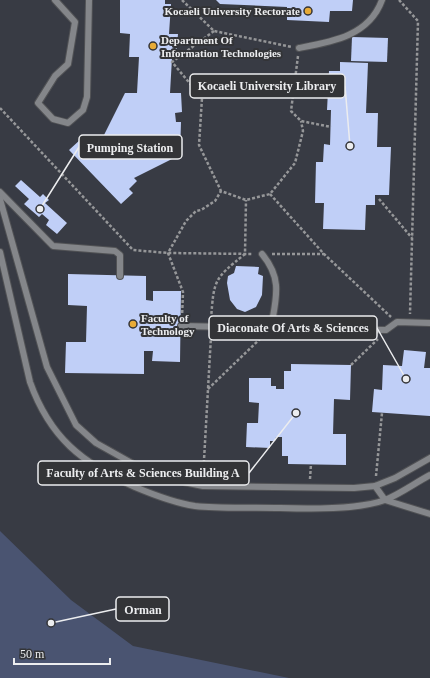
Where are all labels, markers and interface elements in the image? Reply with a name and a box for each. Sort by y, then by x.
place label: Kocaeli University Rectorate [164,5,300,17]
marker: Kocaeli University Rectorate [303,6,313,16]
place label: Department Of Information Technologies [161,34,282,59]
marker: Department Of Information Technologies [148,41,158,51]
callout: Kocaeli University Library [190,74,345,98]
text: Kocaeli University Library [198,79,336,93]
callout: Pumping Station [79,135,182,159]
text: Pumping Station [87,141,174,155]
place label: Faculty of Technology [141,312,195,337]
callout: Diaconate Of Arts & Sciences [209,316,377,340]
marker: Faculty of Technology [128,319,138,329]
text: Diaconate Of Arts & Sciences [217,321,369,335]
callout: Faculty of Arts & Sciences Building A [38,461,249,485]
text: Faculty of Arts & Sciences Building A [46,466,240,480]
callout: Orman [116,597,169,621]
text: Orman [124,603,162,617]
scale bar [14,640,110,666]
text: 50 m [20,647,45,661]

